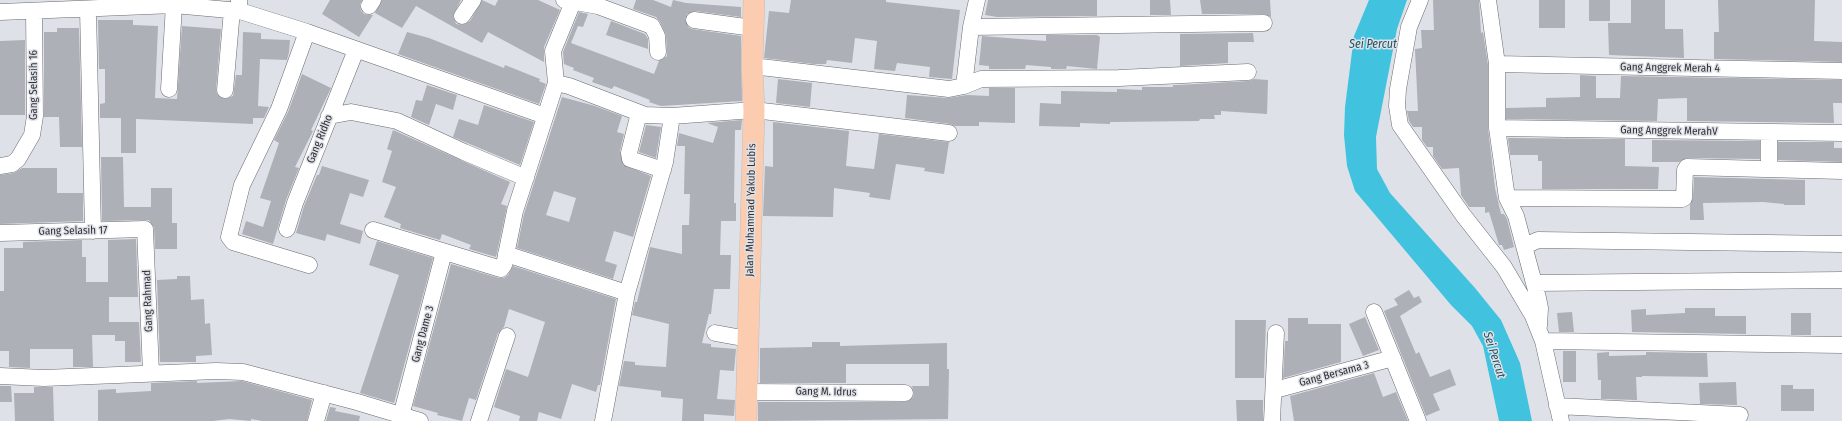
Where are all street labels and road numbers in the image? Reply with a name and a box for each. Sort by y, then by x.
street label: Gang Selasih 16 [27,50,41,120]
street label: Gang Anggrek Merah 4 [1620,61,1720,75]
street label: Gang Ridho [304,113,336,165]
street label: Gang Anggrek MerahV [1620,124,1718,138]
street label: Jalan Muhammad Yakub Lubis [743,143,759,277]
street label: Gang Selasih 17 [38,224,108,238]
street label: Gang Rahmad [140,270,156,332]
street label: Gang Dame 3 [409,304,437,364]
street label: Gang Bersama 3 [1298,358,1370,390]
street label: Gang M. Idrus [795,385,857,399]

